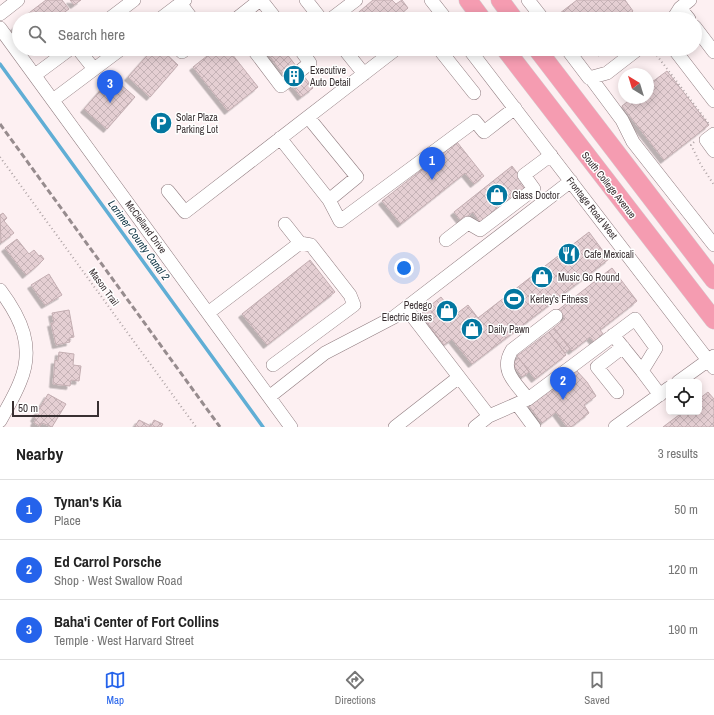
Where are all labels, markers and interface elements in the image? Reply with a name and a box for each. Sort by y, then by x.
search box [12,12,702,56]
icon: search [26,23,48,45]
text: Search here [58,24,125,45]
building icon: Executive Auto Detail [281,63,307,89]
place label: Executive Auto Detail [309,64,351,89]
north arrow [618,68,654,104]
pin: 3 [97,70,123,103]
parking icon: Solar Plaza Parking Lot [148,110,174,136]
place label: Solar Plaza Parking Lot [176,111,219,136]
pin: 1 [419,147,445,180]
street label: South College Avenue [579,149,639,221]
street label: Frontage Road West [564,174,621,242]
shop icon: Glass Doctor [484,182,510,208]
place label: Glass Doctor [512,189,560,202]
water label: Larimer County Canal 2 [105,197,173,283]
street label: McClelland Drive [122,198,170,256]
restaurant icon: Cafe Mexicali [556,241,582,267]
place label: Cafe Mexicali [584,248,634,261]
your location [394,258,414,278]
shop icon: Music Go Round [529,264,555,290]
street label: Mason Trail [86,266,122,308]
place label: Music Go Round [558,271,620,284]
sports icon: Kerley's Fitness [501,286,527,312]
place label: Kerley's Fitness [530,293,588,306]
shop icon: Pedego Electric Bikes [434,298,460,324]
place label: Pedego Electric Bikes [382,299,432,324]
shop icon: Daily Pawn [459,316,485,342]
place label: Daily Pawn [488,323,529,336]
pin: 2 [550,367,576,400]
map controls [666,379,702,415]
button: locate [666,379,702,415]
scale bar [12,399,99,418]
text: 50 m [18,401,38,415]
text: Nearby [16,442,63,465]
text: 3 results [658,445,698,462]
text: Tynan's Kia [54,491,122,512]
text: 1 [26,501,32,518]
text: 50 m [674,501,698,518]
text: Place [54,512,81,529]
text: Ed Carrol Porsche [54,551,161,572]
text: 2 [26,561,32,578]
text: 120 m [668,561,698,578]
text: Shop · West Swallow Road [54,572,182,589]
text: Baha'i Center of Fort Collins [54,611,219,632]
text: 3 [26,621,32,638]
text: 190 m [668,621,698,638]
text: Temple · West Harvard Street [54,632,194,649]
tab: Map [104,669,126,707]
tab: Directions [335,669,376,707]
tab: Saved [584,669,610,707]

